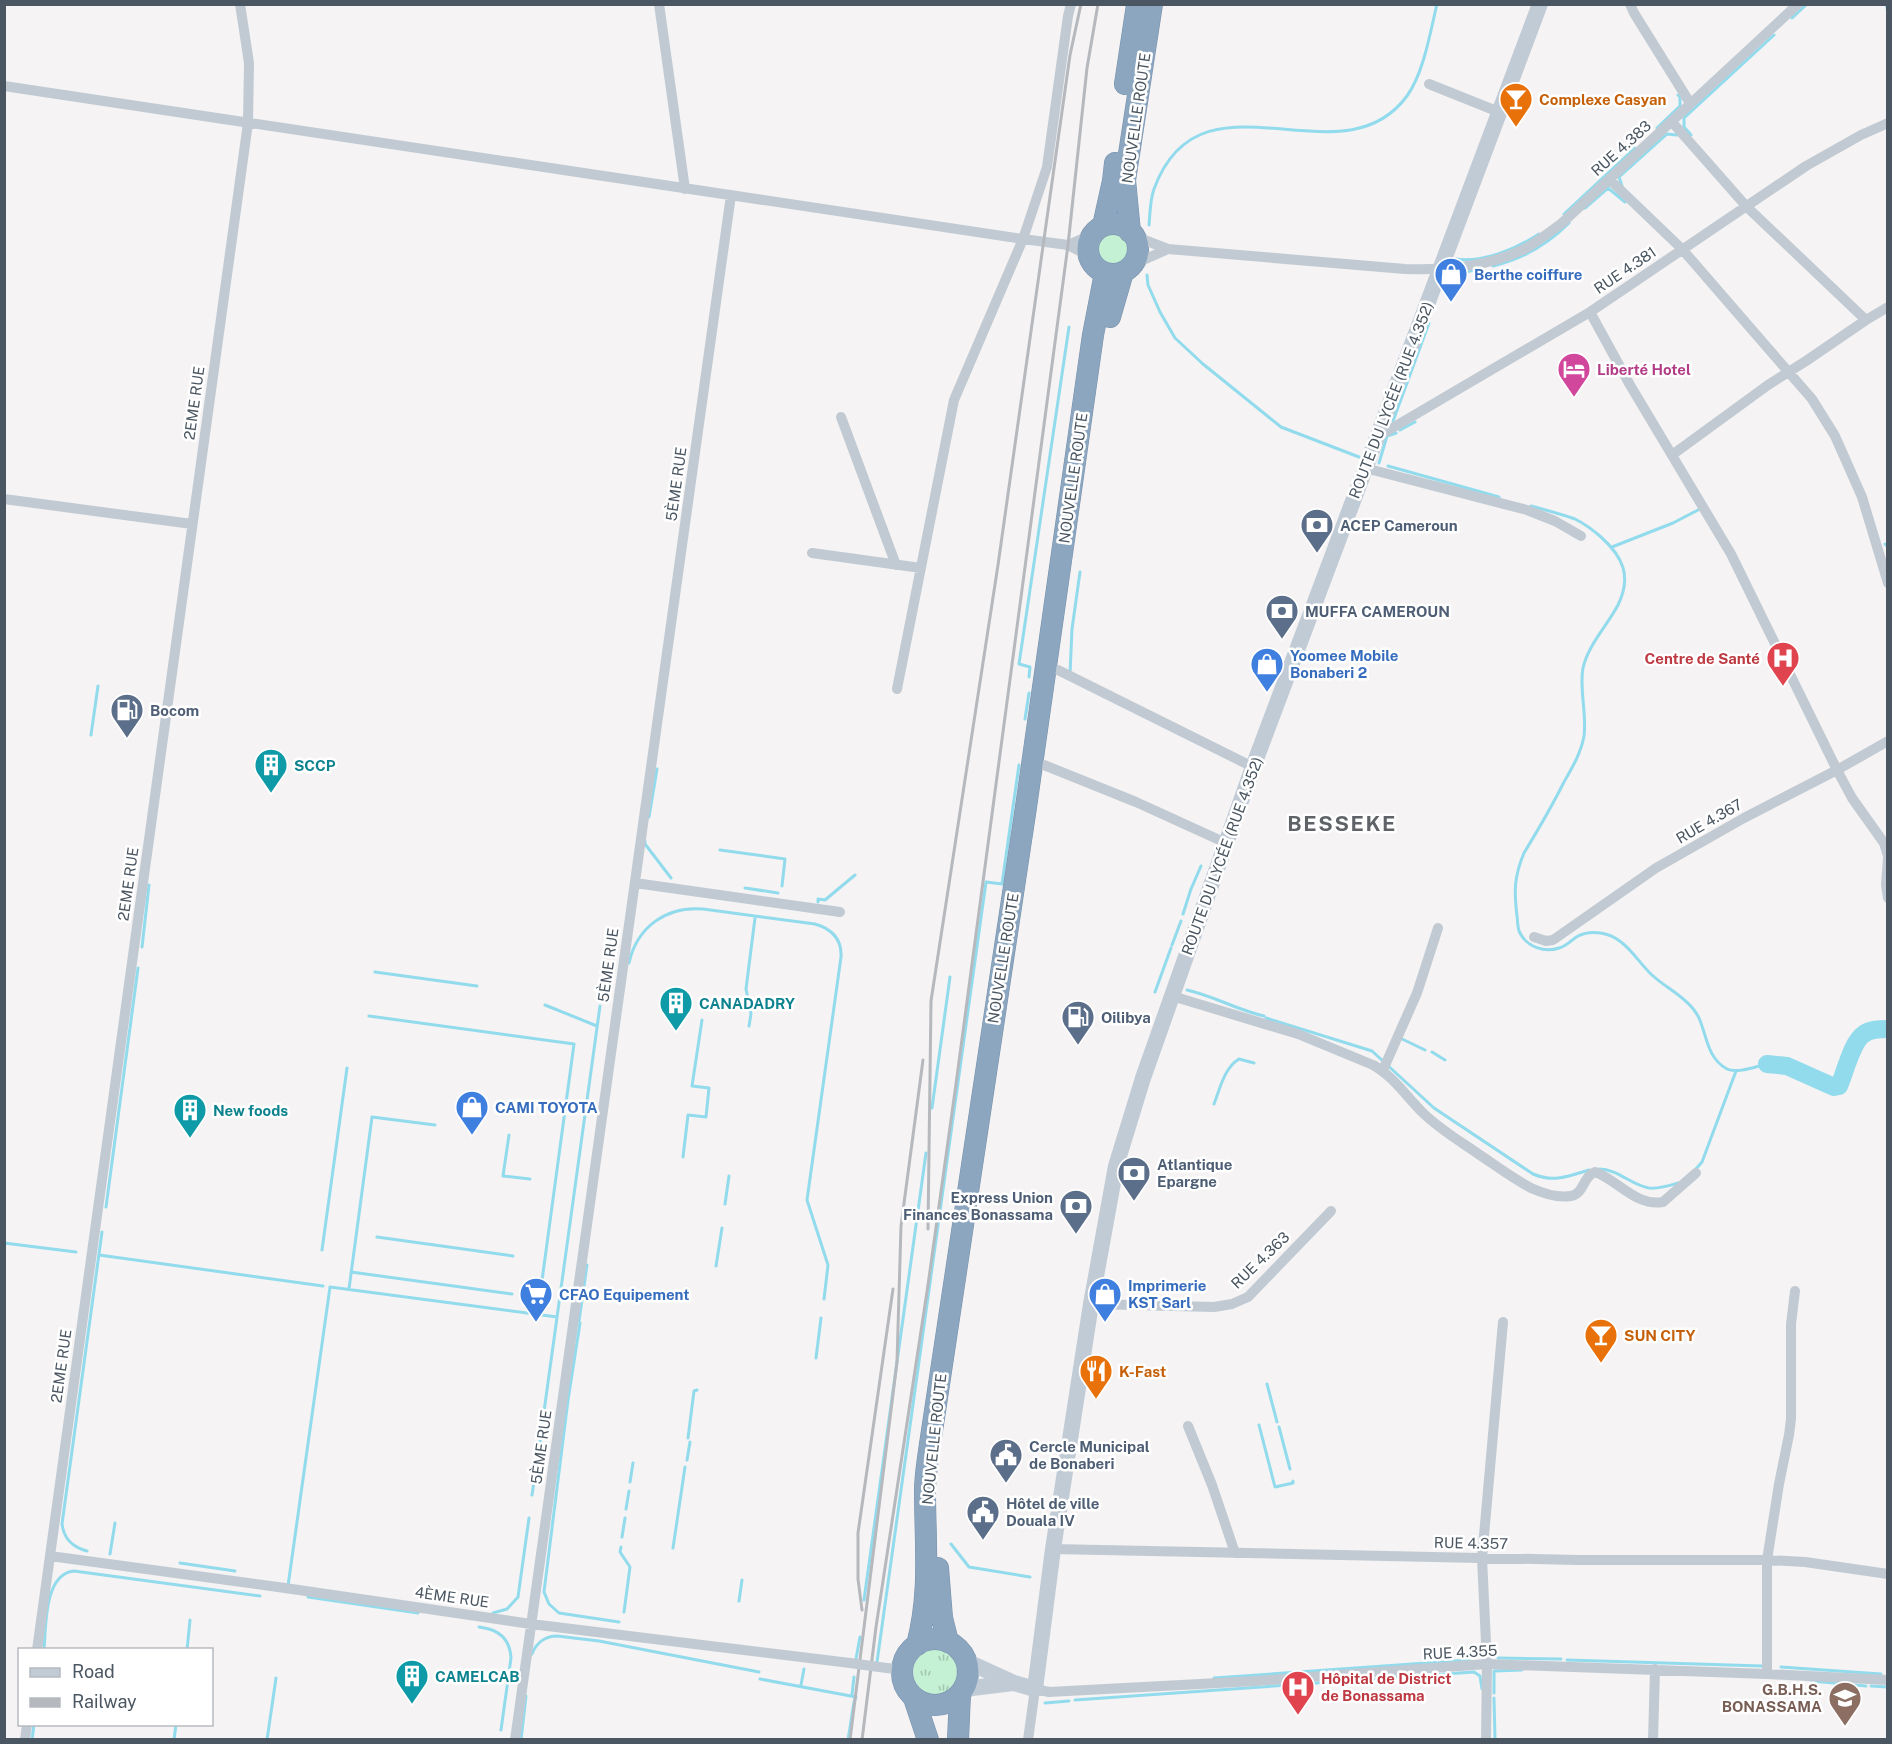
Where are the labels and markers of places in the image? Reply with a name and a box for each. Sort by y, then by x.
bar icon: Complexe Casyan [1498,81,1534,128]
place label: Complexe Casyan [1539,91,1666,108]
shop icon: Berthe coiffure [1433,256,1469,303]
place label: Berthe coiffure [1474,266,1583,283]
hotel icon: Liberté Hotel [1556,351,1592,398]
place label: Liberté Hotel [1597,361,1691,378]
bank icon: ACEP Cameroun [1299,507,1335,554]
place label: ACEP Cameroun [1340,517,1458,534]
bank icon: MUFFA CAMEROUN [1264,593,1300,640]
place label: MUFFA CAMEROUN [1305,603,1450,620]
hospital icon: Centre de Santé [1765,640,1801,687]
shop icon: Yoomee Mobile Bonaberi 2 [1249,646,1285,693]
place label: Yoomee Mobile Bonaberi 2 [1290,647,1398,681]
place label: Centre de Santé [1644,650,1760,667]
fuel station icon: Bocom [109,692,145,739]
place label: Bocom [150,702,199,719]
building icon: SCCP [253,747,289,794]
place label: SCCP [294,757,336,774]
building icon: CANADADRY [658,985,694,1032]
place label: CANADADRY [699,995,795,1012]
fuel station icon: Oilibya [1060,999,1096,1046]
place label: Oilibya [1101,1009,1151,1026]
shop icon: CAMI TOYOTA [454,1089,490,1136]
building icon: New foods [172,1092,208,1139]
place label: CAMI TOYOTA [495,1099,598,1116]
place label: New foods [213,1102,288,1119]
bank icon: Atlantique Epargne [1116,1155,1152,1202]
place label: Atlantique Epargne [1157,1156,1232,1190]
bank icon: Express Union Finances Bonassama [1058,1188,1094,1235]
place label: Express Union Finances Bonassama [903,1189,1053,1223]
supermarket icon: CFAO Equipement [518,1276,554,1323]
shop icon: Imprimerie KST Sarl [1087,1276,1123,1323]
place label: Imprimerie KST Sarl [1128,1277,1206,1311]
place label: CFAO Equipement [559,1286,689,1303]
bar icon: SUN CITY [1583,1317,1619,1364]
place label: SUN CITY [1624,1327,1696,1344]
restaurant icon: K-Fast [1078,1353,1114,1400]
place label: K-Fast [1119,1363,1166,1380]
public building icon: Cercle Municipal de Bonaberi [988,1437,1024,1484]
place label: Cercle Municipal de Bonaberi [1029,1438,1150,1472]
public building icon: Hôtel de ville Douala IV [965,1494,1001,1541]
place label: Hôtel de ville Douala IV [1006,1495,1099,1529]
building icon: CAMELCAB [394,1658,430,1705]
place label: CAMELCAB [435,1668,520,1685]
hospital icon: Hôpital de District de Bonassama [1280,1669,1316,1716]
place label: Hôpital de District de Bonassama [1321,1670,1451,1704]
school or university icon: G.B.H.S. BONASSAMA [1827,1680,1863,1727]
place label: G.B.H.S. BONASSAMA [1722,1681,1822,1715]

